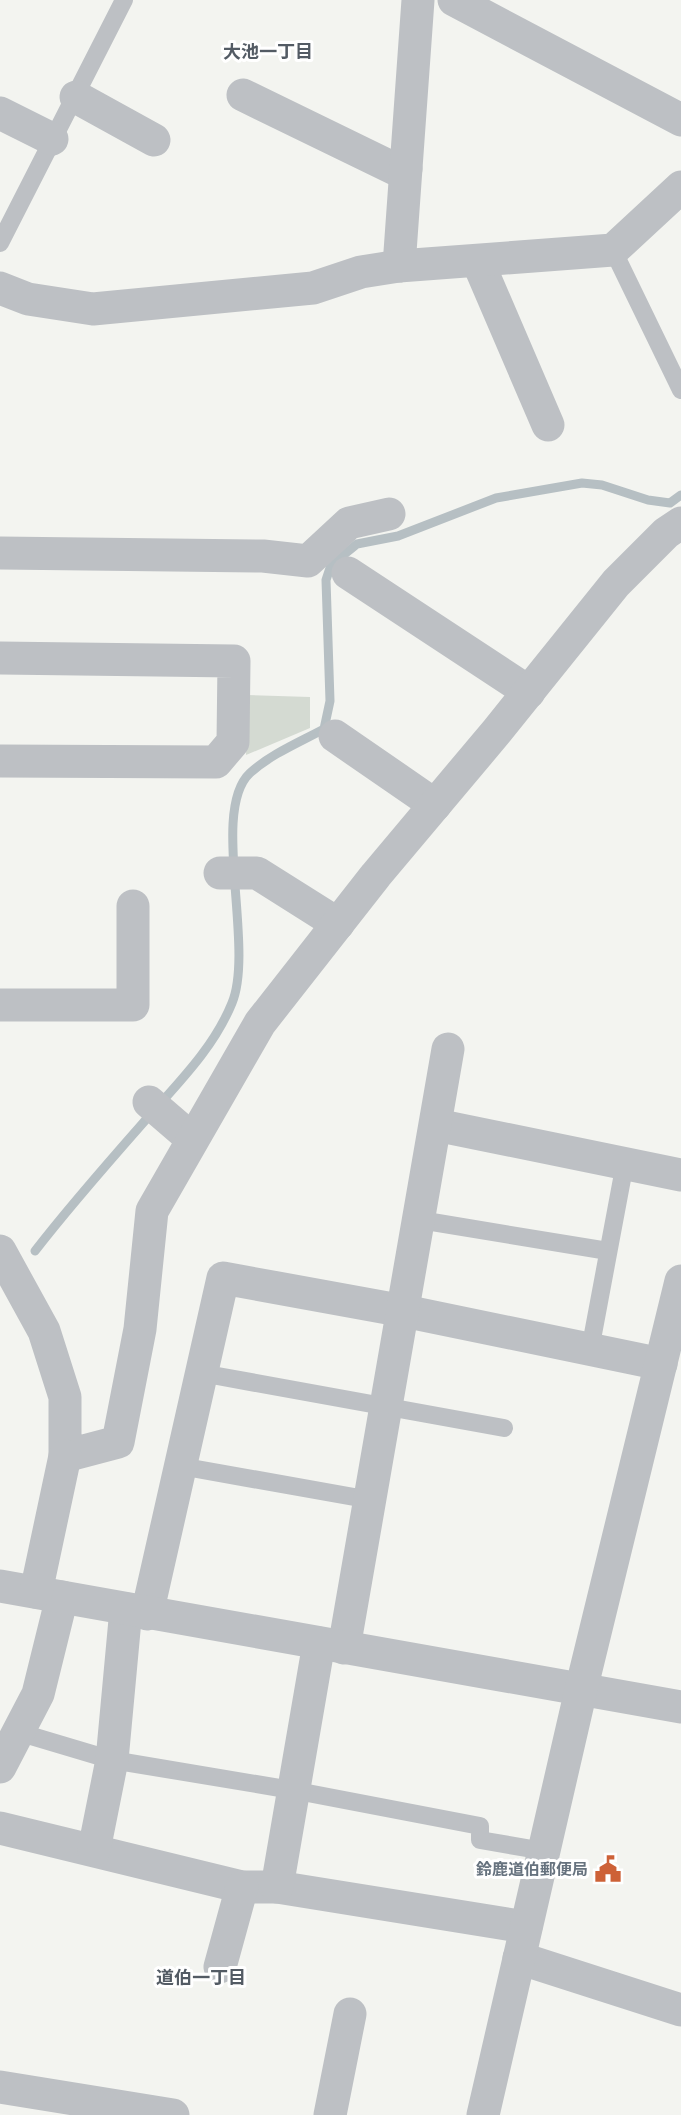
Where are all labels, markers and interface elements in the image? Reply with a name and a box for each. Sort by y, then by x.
district label: 大池一丁目 [223,41,313,63]
public building icon: 鈴鹿道伯郵便局 [593,1854,623,1884]
place label: 鈴鹿道伯郵便局 [476,1860,588,1879]
district label: 道伯一丁目 [156,1967,246,1989]

